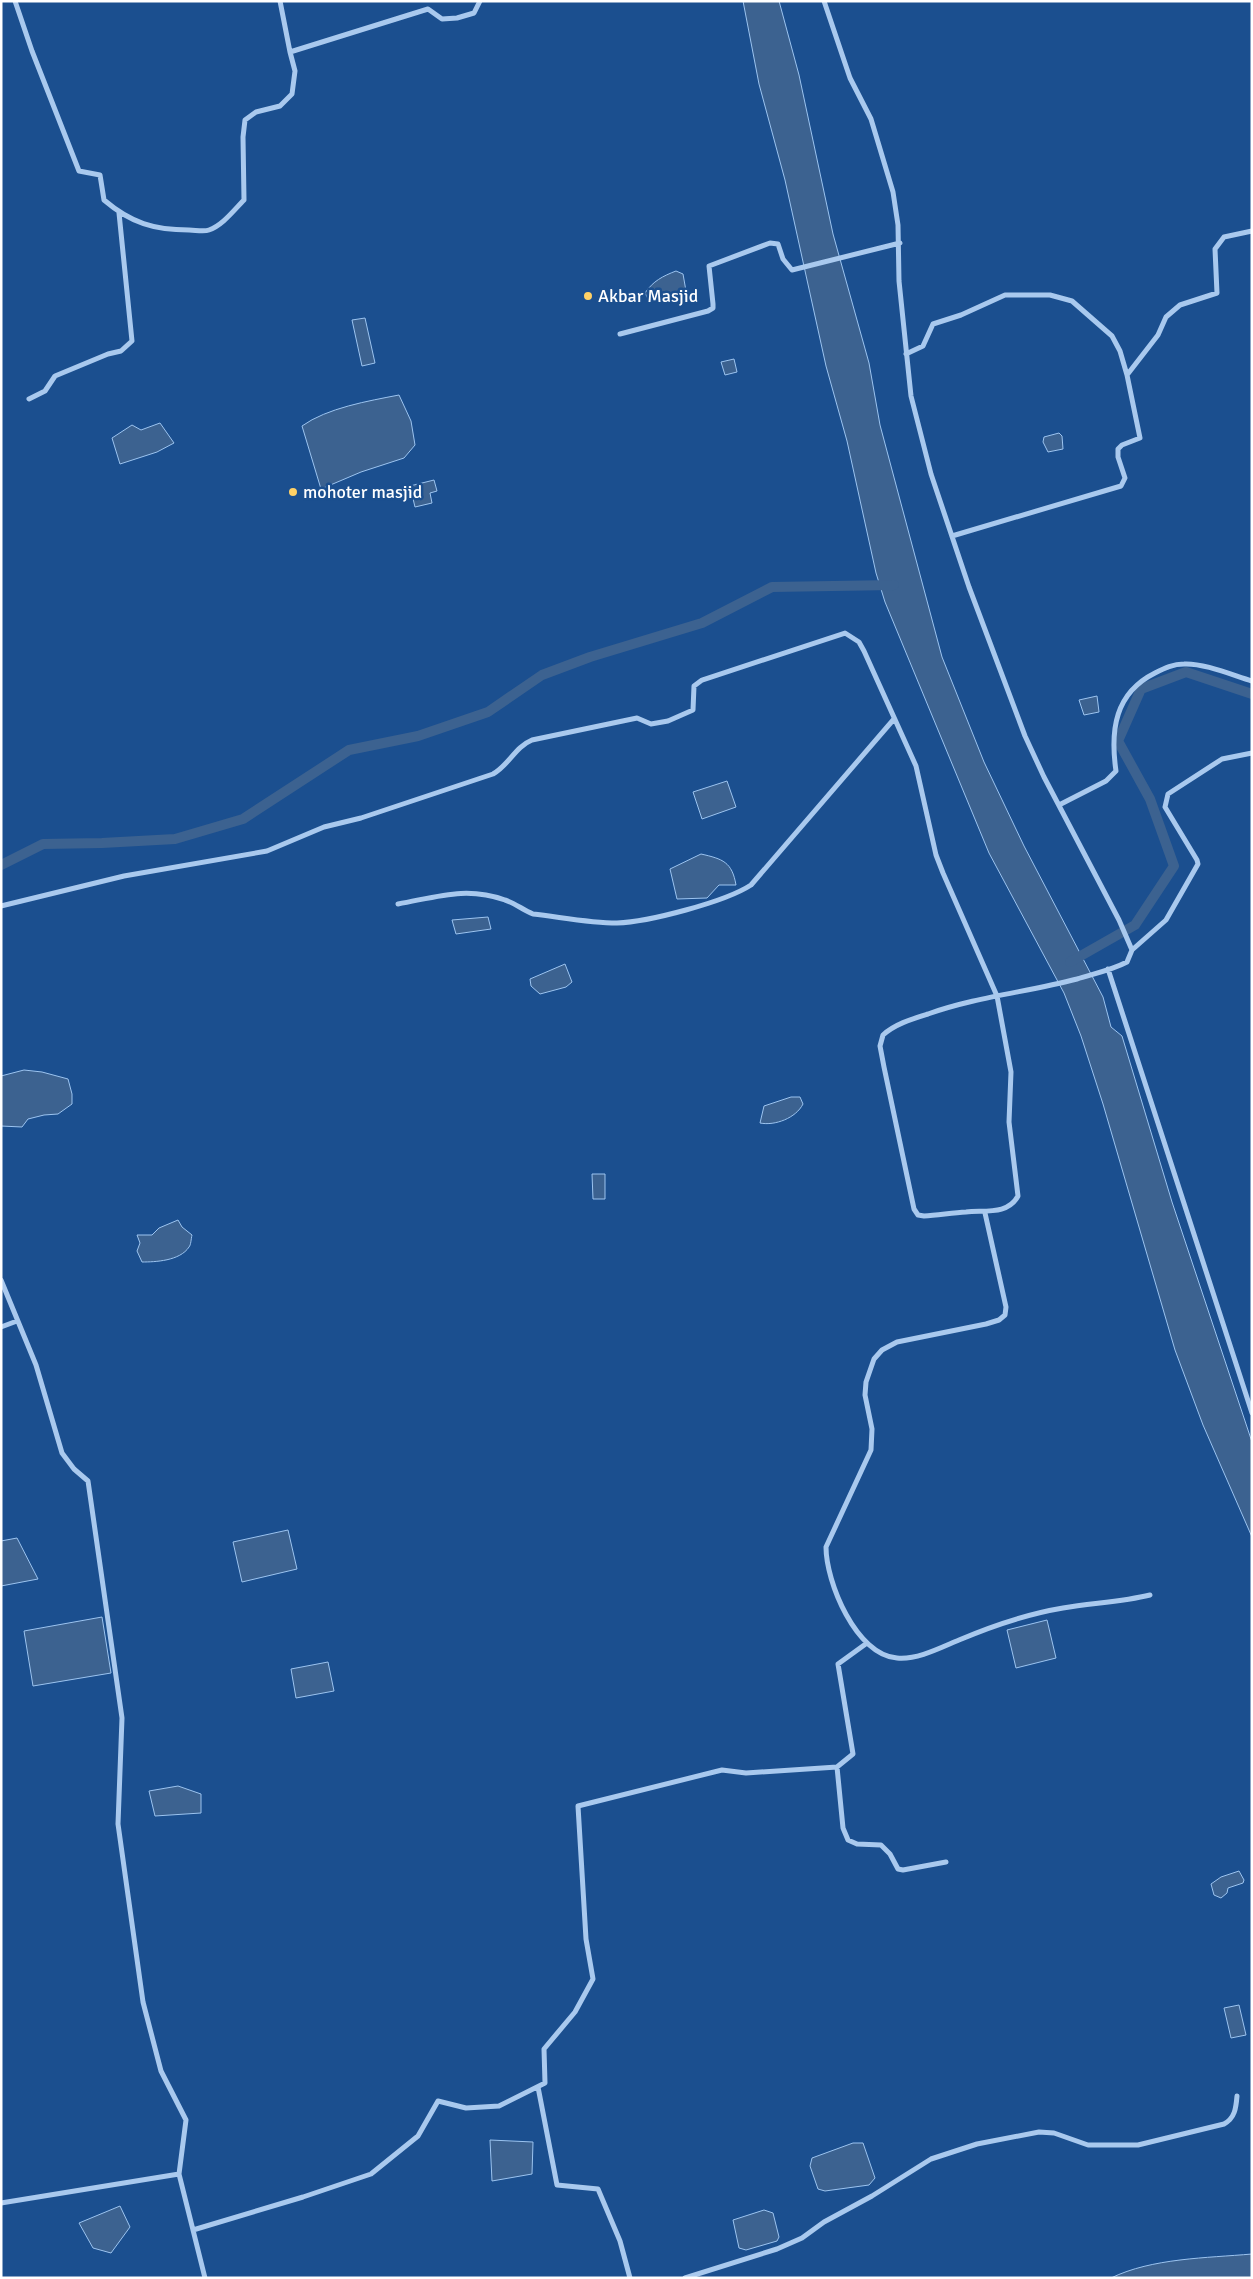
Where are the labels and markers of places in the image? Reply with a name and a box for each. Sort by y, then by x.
place label: Akbar Masjid [598,285,698,307]
marker: Akbar Masjid [582,290,594,302]
place label: mohoter masjid [303,481,422,503]
marker: mohoter masjid [287,486,299,498]

